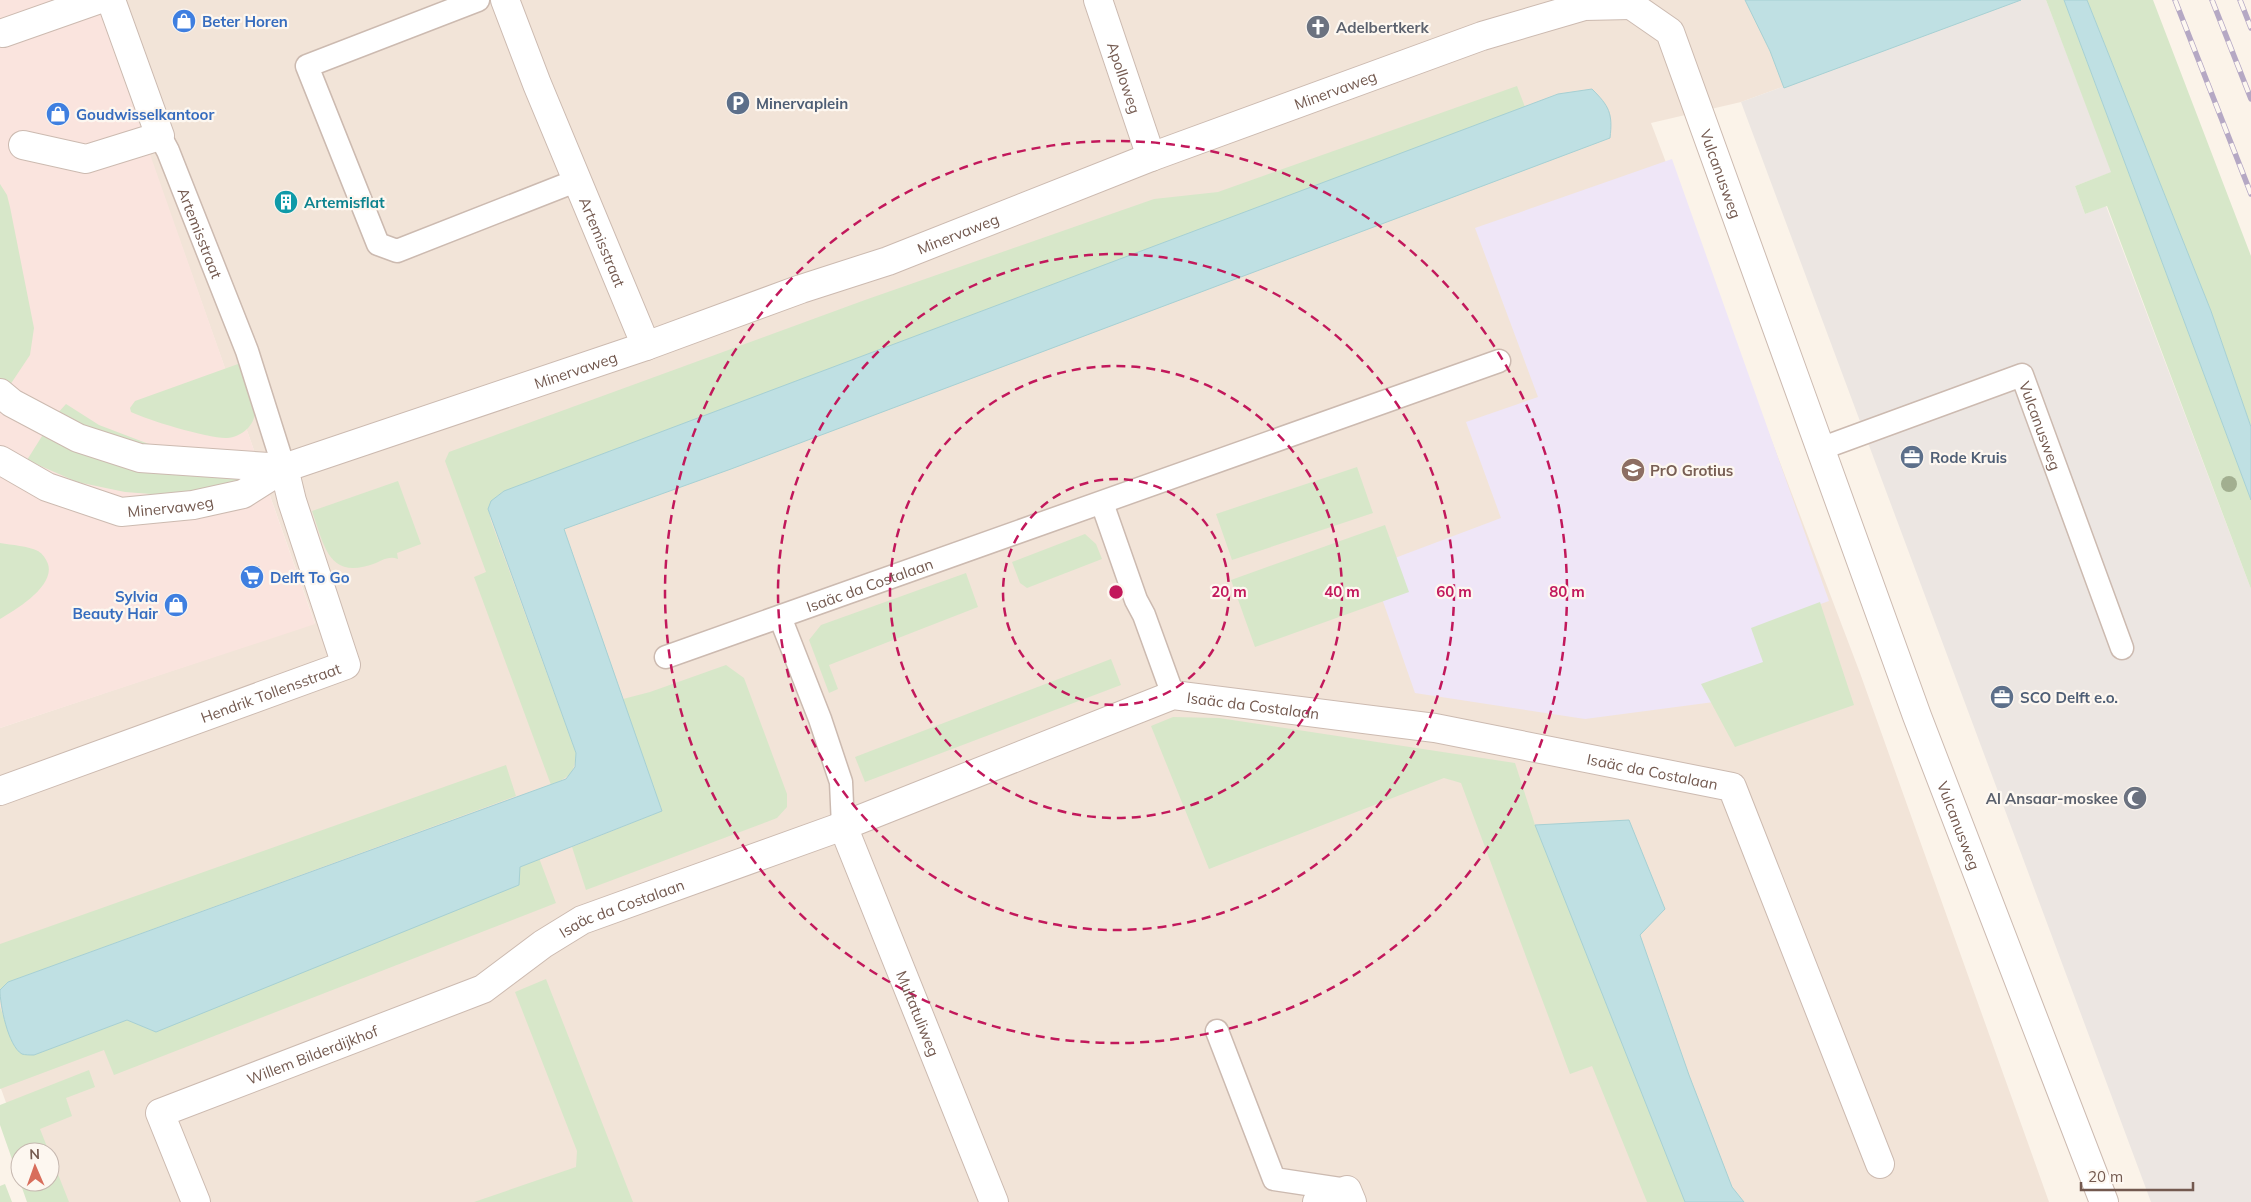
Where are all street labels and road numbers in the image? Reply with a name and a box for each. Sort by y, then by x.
street label: Apolloweg [1103,39,1145,116]
street label: Minervaweg [1292,66,1379,113]
street label: Vulcanusweg [1696,127,1746,221]
street label: Artemisstraat [174,185,227,281]
street label: Artemisstraat [576,194,630,290]
street label: Minervaweg [914,209,1001,258]
street label: Minervaweg [532,347,619,393]
street label: Vulcanusweg [2016,379,2065,473]
street label: Minervaweg [127,491,215,521]
street label: Isaäc da Costalaan [804,553,935,616]
street label: Hendrik Tollensstraat [198,658,343,727]
street label: Isaäc da Costalaan [1186,687,1320,723]
street label: Isaäc da Costalaan [1585,749,1720,793]
street label: Vulcanusweg [1934,779,1985,872]
street label: Isaäc da Costalaan [555,875,687,941]
street label: Multatuliweg [893,968,944,1059]
street label: Willem Bilderdijkhof [244,1020,381,1088]

